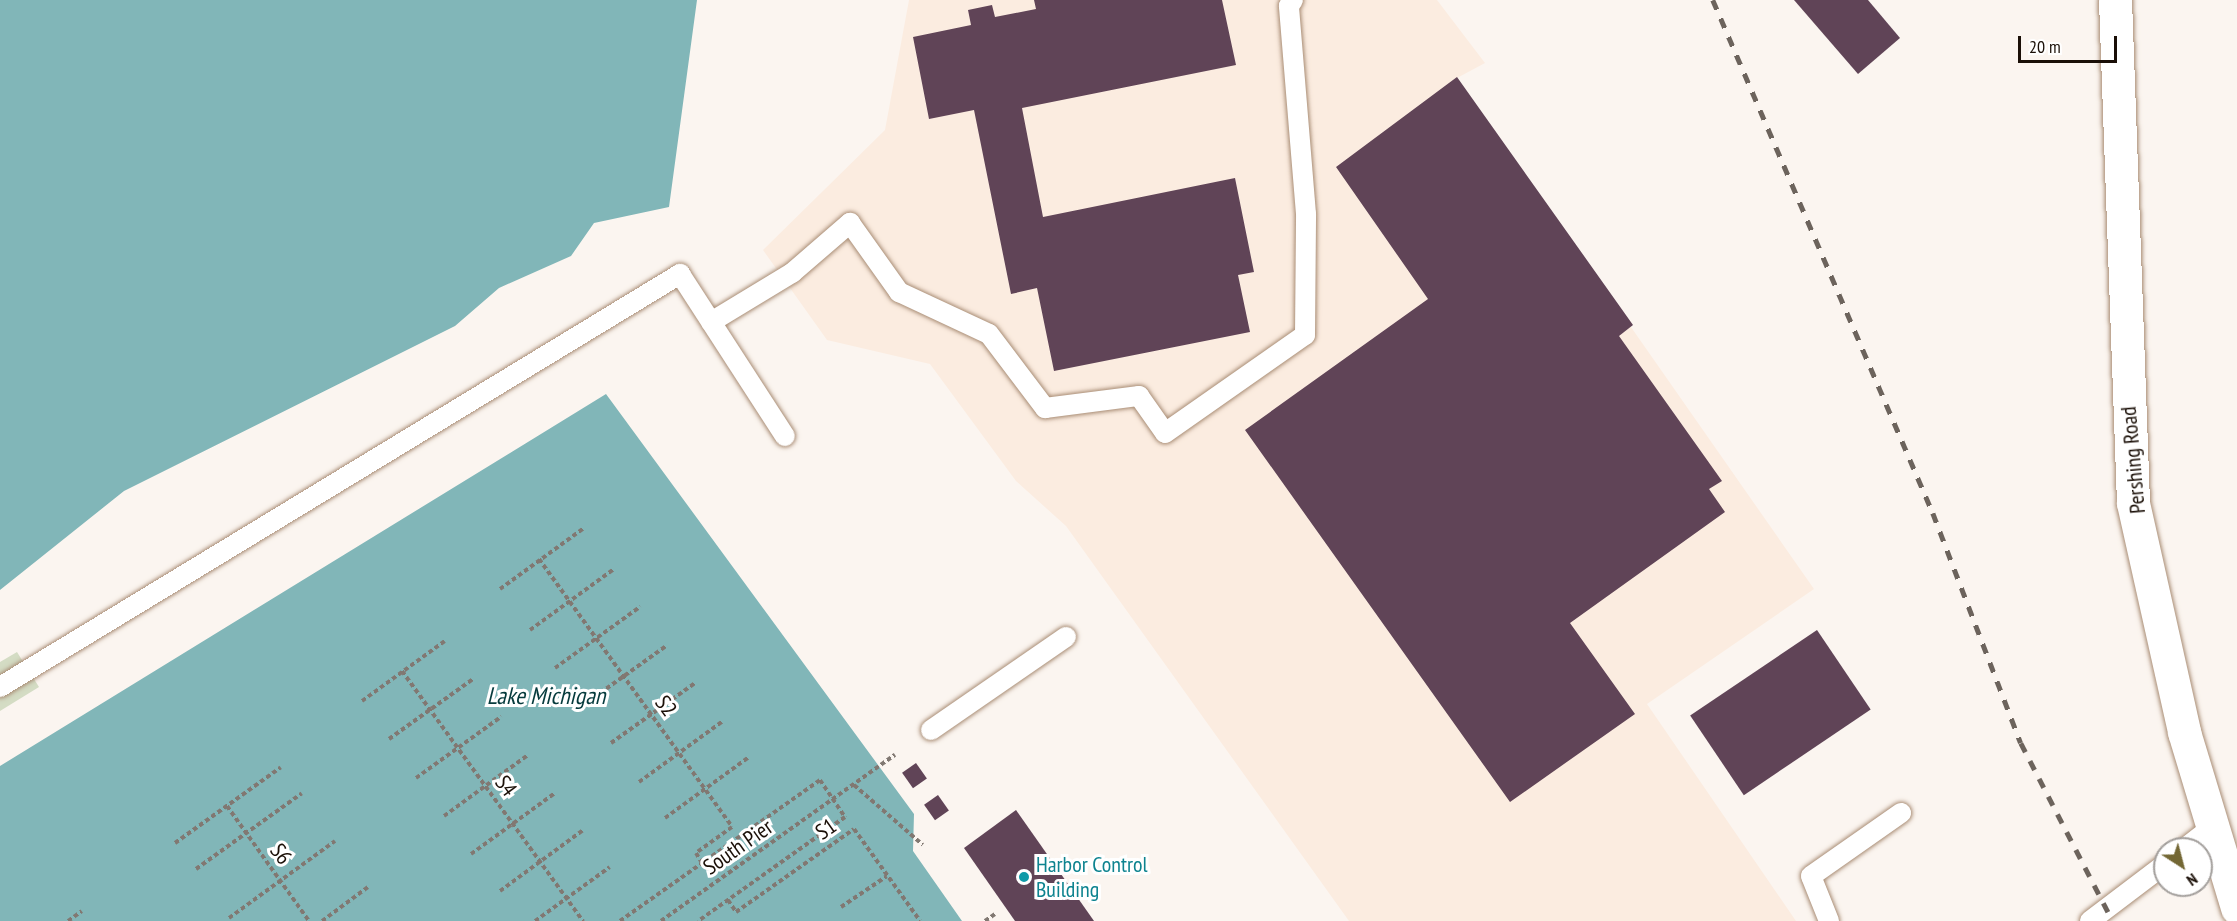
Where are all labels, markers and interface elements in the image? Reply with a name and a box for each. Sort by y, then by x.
scale bar [2021,24,2120,62]
text: 20 m [2029,35,2061,58]
street label: Pershing Road [2115,405,2151,515]
water label: Lake Michigan [487,682,605,710]
street label: S2 [650,690,682,722]
street label: S4 [490,770,522,802]
street label: S1 [811,813,841,845]
street label: South Pier [698,814,778,880]
north arrow [2153,837,2213,897]
street label: S6 [265,838,297,870]
place label: Harbor Control Building [1036,851,1148,902]
text: N [2183,869,2202,891]
marker: Harbor Control Building [1017,870,1031,884]

